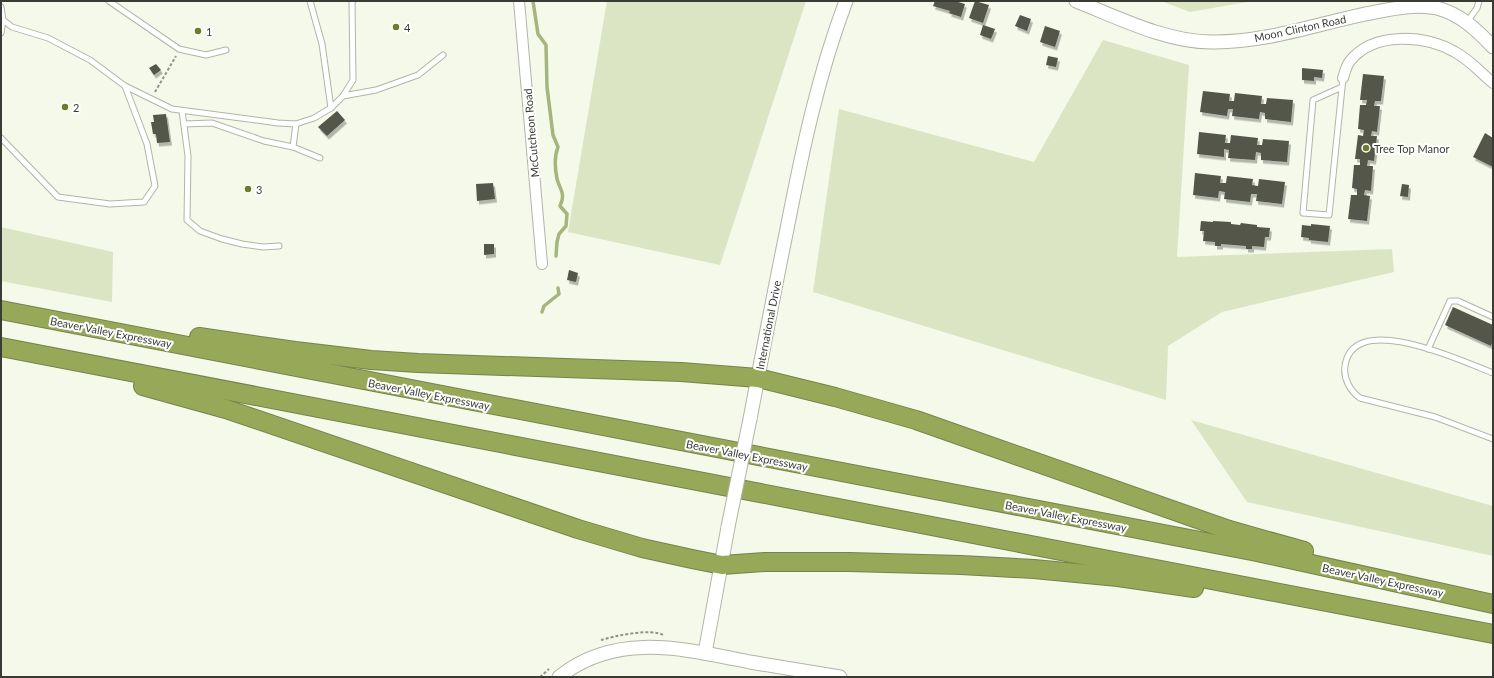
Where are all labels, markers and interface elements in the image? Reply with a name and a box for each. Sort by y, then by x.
street label: Moon Clinton Road [1253,12,1347,44]
place label: 4 [404,21,411,34]
marker: 4 [391,22,401,32]
place label: 1 [206,25,212,38]
marker: 1 [193,26,203,36]
street label: McCutcheon Road [521,88,541,178]
place label: 2 [73,101,79,114]
marker: 2 [60,102,70,112]
place label: Tree Top Manor [1374,142,1449,155]
marker: Tree Top Manor [1361,143,1371,153]
place label: 3 [256,183,262,196]
marker: 3 [243,184,253,194]
street label: International Drive [753,279,783,371]
street label: Beaver Valley Expressway [49,314,173,350]
street label: Beaver Valley Expressway [367,376,491,412]
street label: Beaver Valley Expressway [685,437,809,473]
street label: Beaver Valley Expressway [1004,498,1128,534]
street label: Beaver Valley Expressway [1321,561,1445,599]

